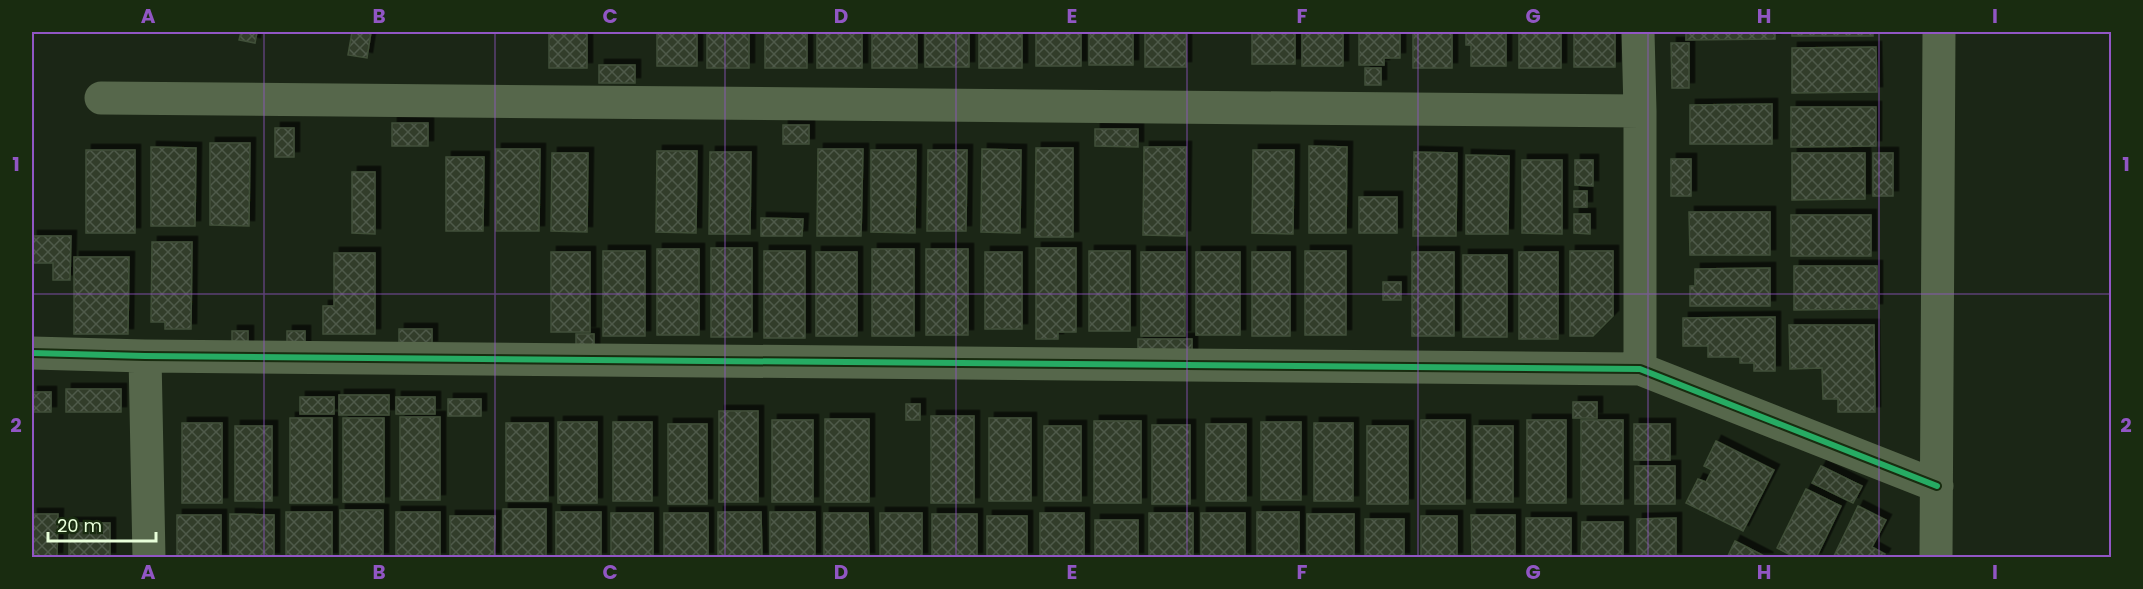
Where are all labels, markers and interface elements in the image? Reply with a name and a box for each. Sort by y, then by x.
text: A [141,2,156,30]
text: B [372,2,386,30]
text: C [602,2,618,30]
text: D [834,2,848,30]
text: E [1067,2,1077,30]
text: F [1297,2,1308,30]
text: G [1525,2,1541,30]
text: H [1757,2,1771,30]
text: I [1992,2,1998,30]
text: 1 [12,150,20,178]
text: 1 [2122,150,2130,178]
text: 2 [10,411,22,439]
text: 2 [2120,411,2132,439]
scale bar [48,505,156,543]
text: 20 m [57,513,102,538]
text: A [141,558,156,586]
text: B [372,558,386,586]
text: C [602,558,618,586]
text: D [834,558,848,586]
text: E [1067,558,1077,586]
text: F [1297,558,1308,586]
text: G [1525,558,1541,586]
text: H [1757,558,1771,586]
text: I [1992,558,1998,586]

